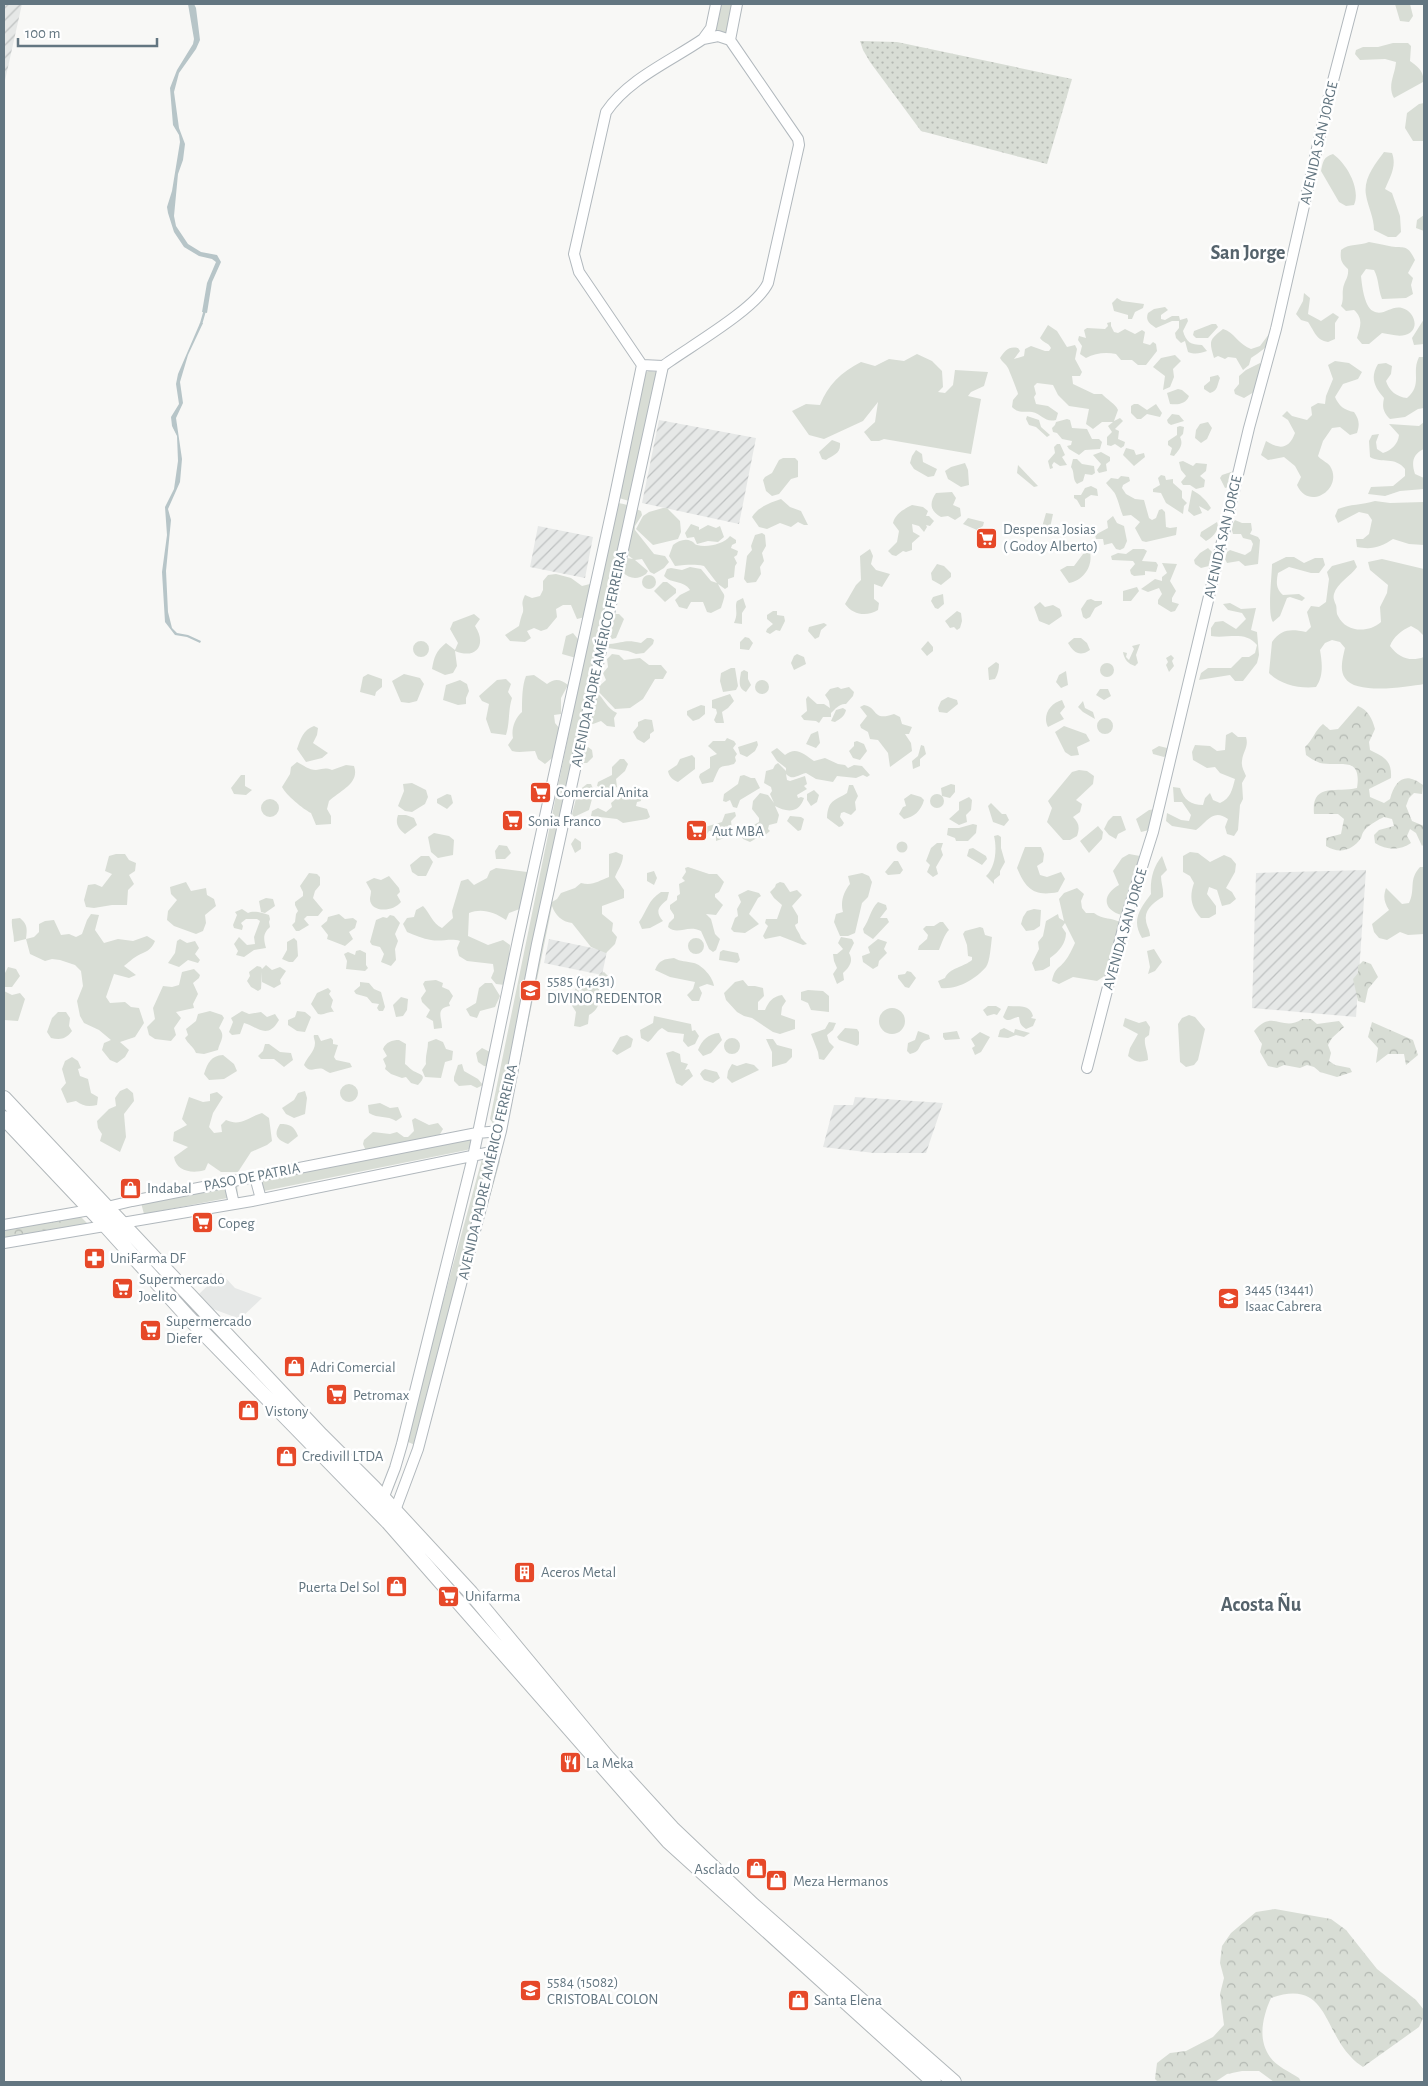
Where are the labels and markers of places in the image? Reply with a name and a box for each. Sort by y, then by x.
place label: Despensa Josias ( Godoy Alberto) [1003,522,1098,554]
supermarket icon: Despensa Josias ( Godoy Alberto) [975,526,999,550]
supermarket icon: Comercial Anita [528,780,552,804]
place label: Comercial Anita [556,785,649,800]
supermarket icon: Sonia Franco [500,809,524,833]
place label: Sonia Franco [528,814,601,829]
supermarket icon: Aut MBA [684,819,708,843]
place label: Aut MBA [712,824,764,839]
place label: 5585 (14631) DIVINO REDENTOR [547,974,662,1006]
school or university icon: 5585 (14631) DIVINO REDENTOR [519,978,543,1002]
shop icon: Indabal [119,1176,143,1200]
place label: Indabal [147,1181,192,1196]
supermarket icon: Copeg [190,1211,214,1235]
place label: Copeg [218,1216,255,1231]
pharmacy icon: UniFarma DF [82,1246,106,1270]
place label: UniFarma DF [110,1251,186,1266]
place label: Supermercado Joelito [139,1272,225,1304]
supermarket icon: Supermercado Joelito [111,1276,135,1300]
place label: 3445 (13441) Isaac Cabrera [1245,1282,1322,1314]
school or university icon: 3445 (13441) Isaac Cabrera [1217,1286,1241,1310]
place label: Supermercado Diefer [166,1314,252,1346]
supermarket icon: Supermercado Diefer [138,1318,162,1342]
shop icon: Adri Comercial [282,1355,306,1379]
place label: Adri Comercial [310,1360,396,1375]
supermarket icon: Petromax [325,1383,349,1407]
place label: Petromax [353,1388,410,1403]
shop icon: Vistony [237,1399,261,1423]
place label: Vistony [265,1404,309,1419]
shop icon: Credivill LTDA [274,1444,298,1468]
place label: Credivill LTDA [302,1449,384,1464]
building icon: Aceros Metal [513,1560,537,1584]
place label: Aceros Metal [541,1565,616,1580]
shop icon: Puerta Del Sol [384,1575,408,1599]
place label: Puerta Del Sol [298,1580,380,1595]
supermarket icon: Unifarma [437,1584,461,1608]
place label: Unifarma [465,1589,520,1604]
restaurant icon: La Meka [558,1751,582,1775]
place label: La Meka [586,1756,634,1771]
shop icon: Asclado [744,1857,768,1881]
place label: Asclado [694,1862,740,1877]
shop icon: Meza Hermanos [765,1869,789,1893]
place label: Meza Hermanos [793,1874,888,1889]
place label: 5584 (15082) CRISTOBAL COLON [547,1975,659,2007]
school or university icon: 5584 (15082) CRISTOBAL COLON [519,1979,543,2003]
shop icon: Santa Elena [786,1988,810,2012]
place label: Santa Elena [814,1993,882,2008]

